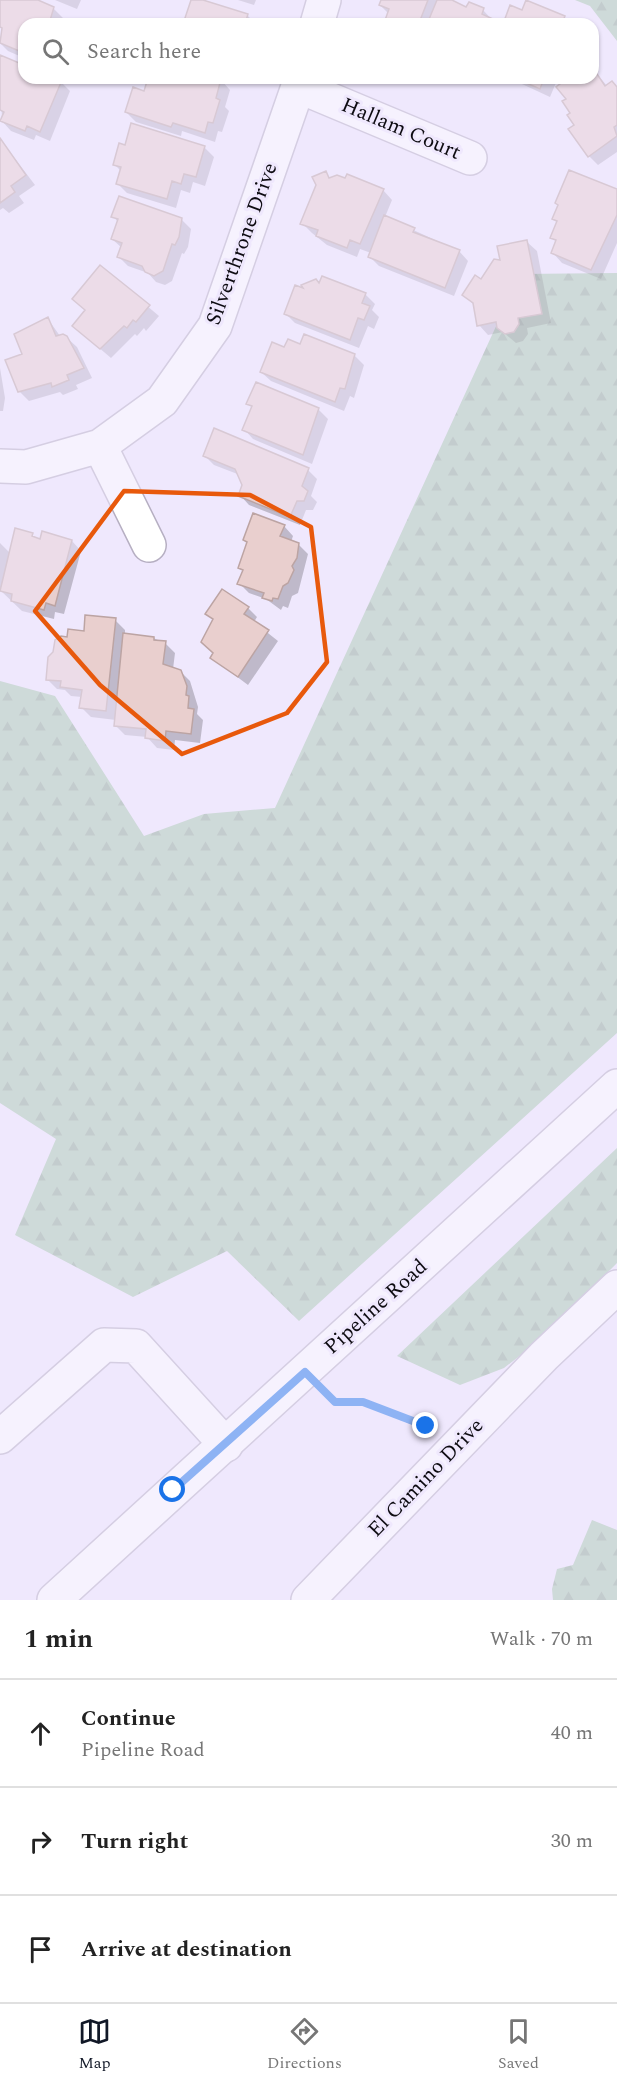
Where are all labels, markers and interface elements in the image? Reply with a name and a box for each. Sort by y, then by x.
search box [18,18,599,84]
icon: search [39,35,72,68]
text: Search here [87,35,201,68]
street label: Hallam Court [336,89,466,169]
street label: Silverthrone Drive [198,158,286,330]
street label: Pipeline Road [317,1252,435,1362]
street label: El Camino Drive [361,1411,491,1545]
route end [412,1412,438,1438]
route start [159,1476,185,1502]
text: 1 min [24,1619,93,1659]
text: Walk · 70 m [490,1624,593,1654]
text: Continue [81,1702,176,1735]
icon: ahead [24,1717,57,1750]
text: 40 m [551,1718,593,1748]
text: Pipeline Road [81,1735,205,1765]
icon: right [24,1825,57,1858]
text: Turn right [81,1825,188,1858]
text: 30 m [551,1826,593,1856]
icon: arrive [24,1933,57,1966]
text: Arrive at destination [81,1933,292,1966]
tab: Map [78,2015,111,2075]
tab: Directions [267,2015,342,2075]
tab: Saved [498,2015,539,2075]

